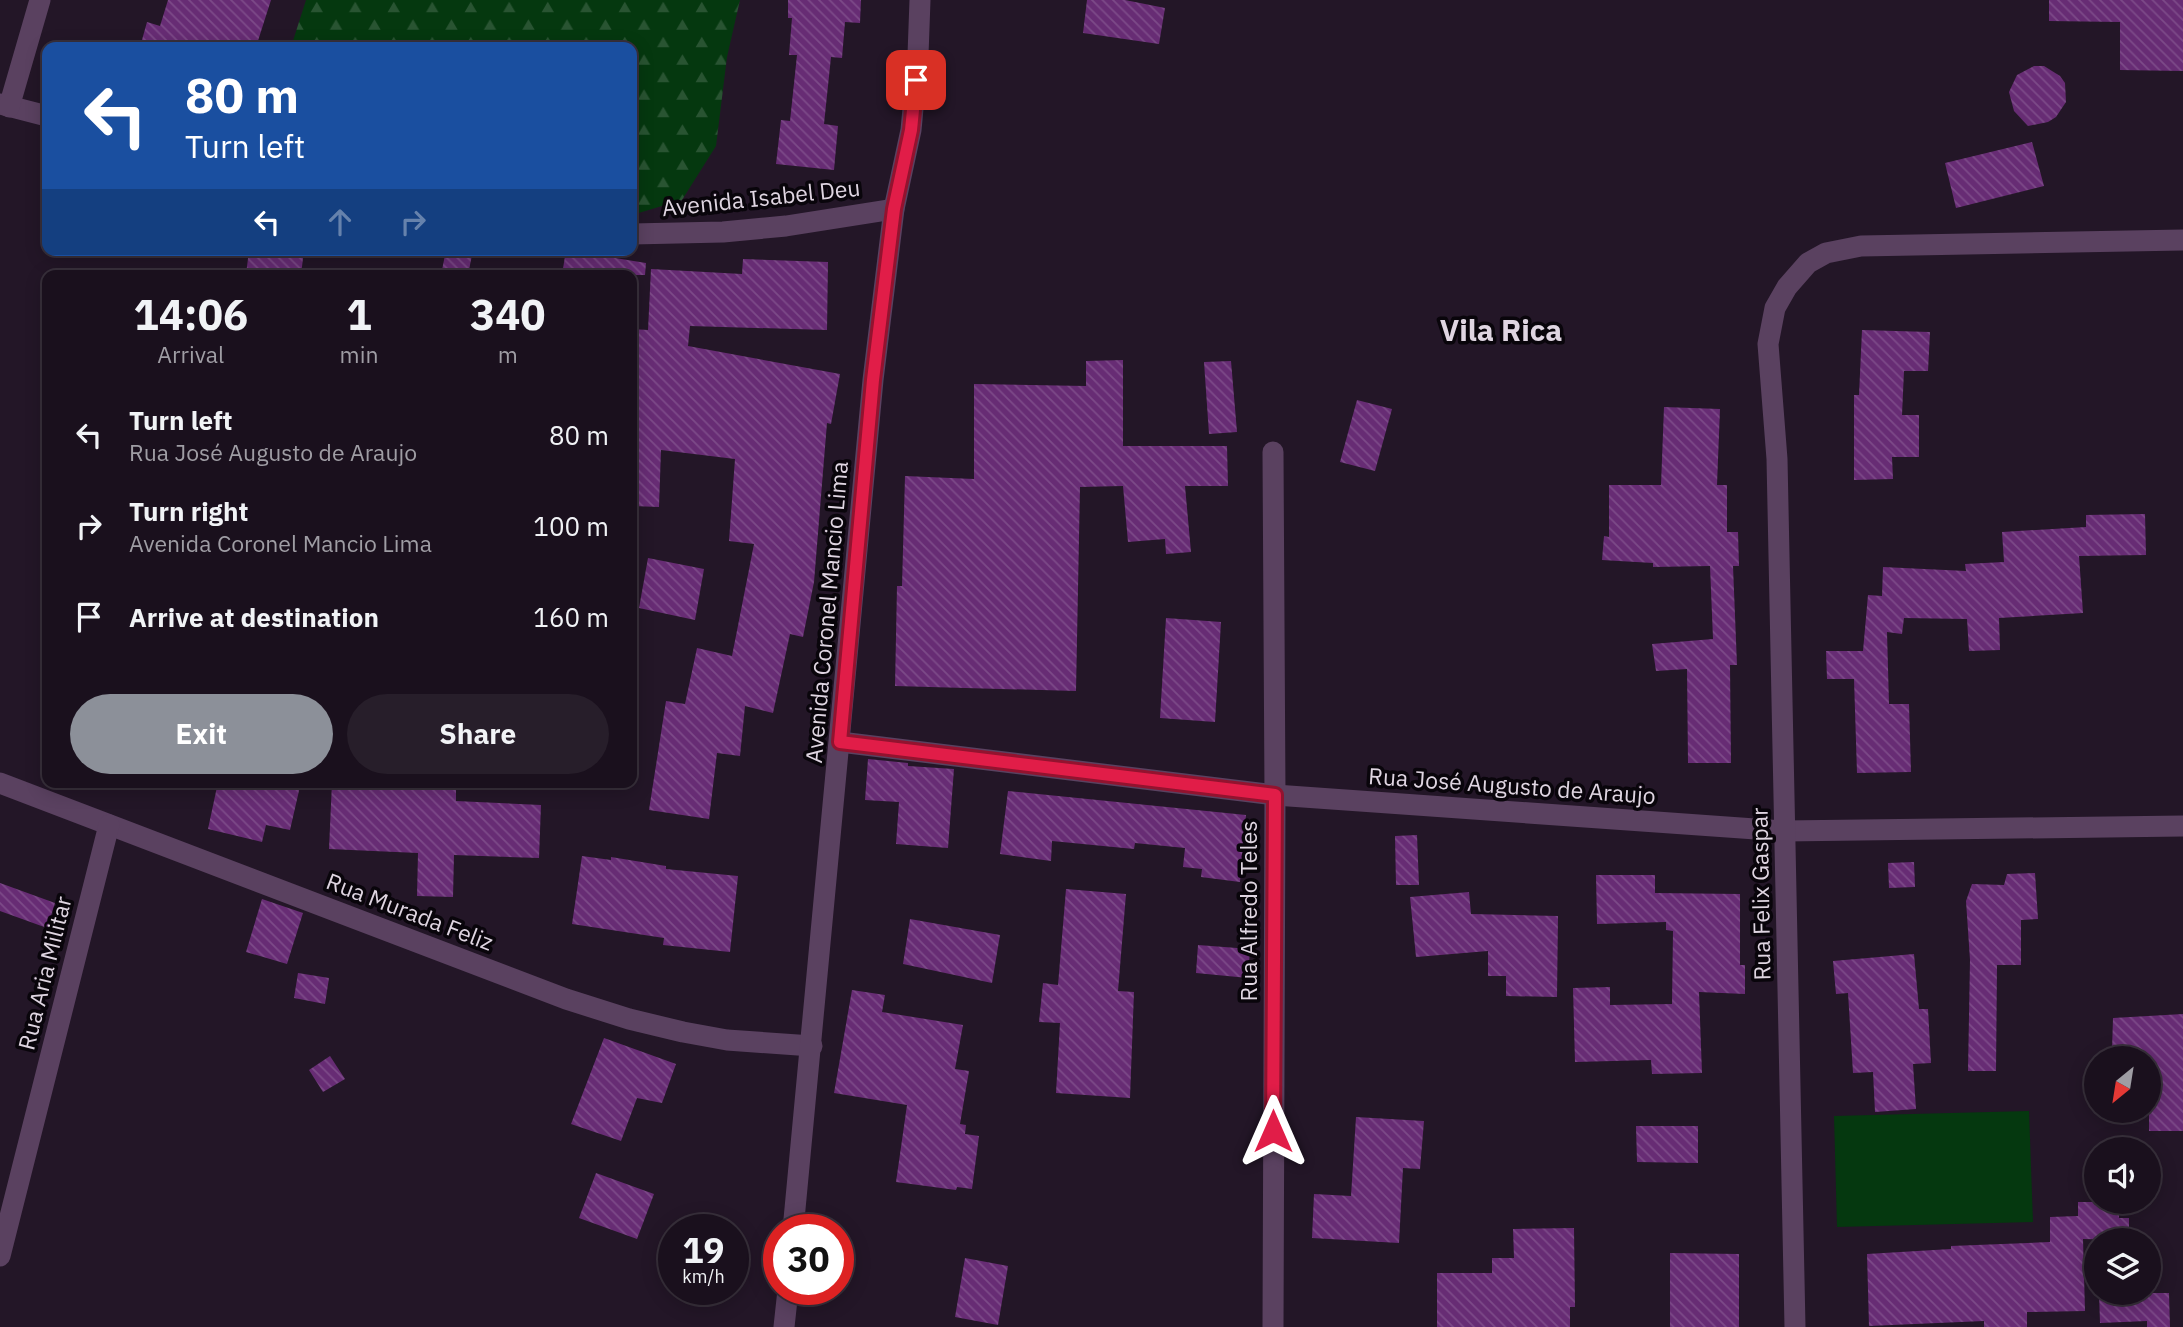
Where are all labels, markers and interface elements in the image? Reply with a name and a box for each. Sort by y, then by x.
pin [886,50,946,110]
icon: arrive [897,61,935,99]
text: 80 m [185,63,299,126]
icon: left [70,70,161,161]
text: Turn left [185,125,305,167]
street label: Avenida Isabel Deu [660,172,862,222]
icon: left [248,203,286,241]
icon: ahead [321,203,359,241]
icon: right [394,203,432,241]
text: 14:06 [133,287,248,342]
text: 1 [346,287,372,342]
text: 340 [470,287,546,342]
district label: Vila Rica [1440,310,1562,349]
text: Arrival [157,339,224,369]
text: min [340,339,378,369]
text: m [498,339,518,369]
text: Turn left [129,403,232,437]
icon: left [70,416,108,454]
text: 80 m [549,418,609,452]
text: Rua José Augusto de Araujo [129,437,417,467]
street label: Avenida Coronel Mancio Lima [798,460,854,764]
text: Turn right [129,494,248,528]
icon: right [70,507,108,545]
text: 100 m [533,509,609,543]
text: Avenida Coronel Mancio Lima [129,528,432,558]
icon: arrive [70,598,108,636]
text: Arrive at destination [129,600,379,634]
text: 160 m [533,600,609,634]
button: Exit [70,694,333,774]
button: Share [347,694,609,774]
street label: Rua José Augusto de Araujo [1367,760,1657,810]
street label: Rua Felix Gaspar [1743,807,1777,981]
street label: Rua Alfredo Teles [1233,821,1263,1001]
street label: Rua Murada Feliz [322,865,498,957]
street label: Rua Aria Militar [10,892,78,1053]
north arrow [2084,1046,2161,1124]
map controls [2084,1046,2161,1305]
position arrow [1236,1094,1310,1168]
button: sound [2084,1137,2161,1214]
speed limit sign: 30 [763,1214,854,1305]
text: 19 [682,1227,725,1273]
button: layers [2084,1228,2161,1305]
text: km/h [682,1265,725,1288]

